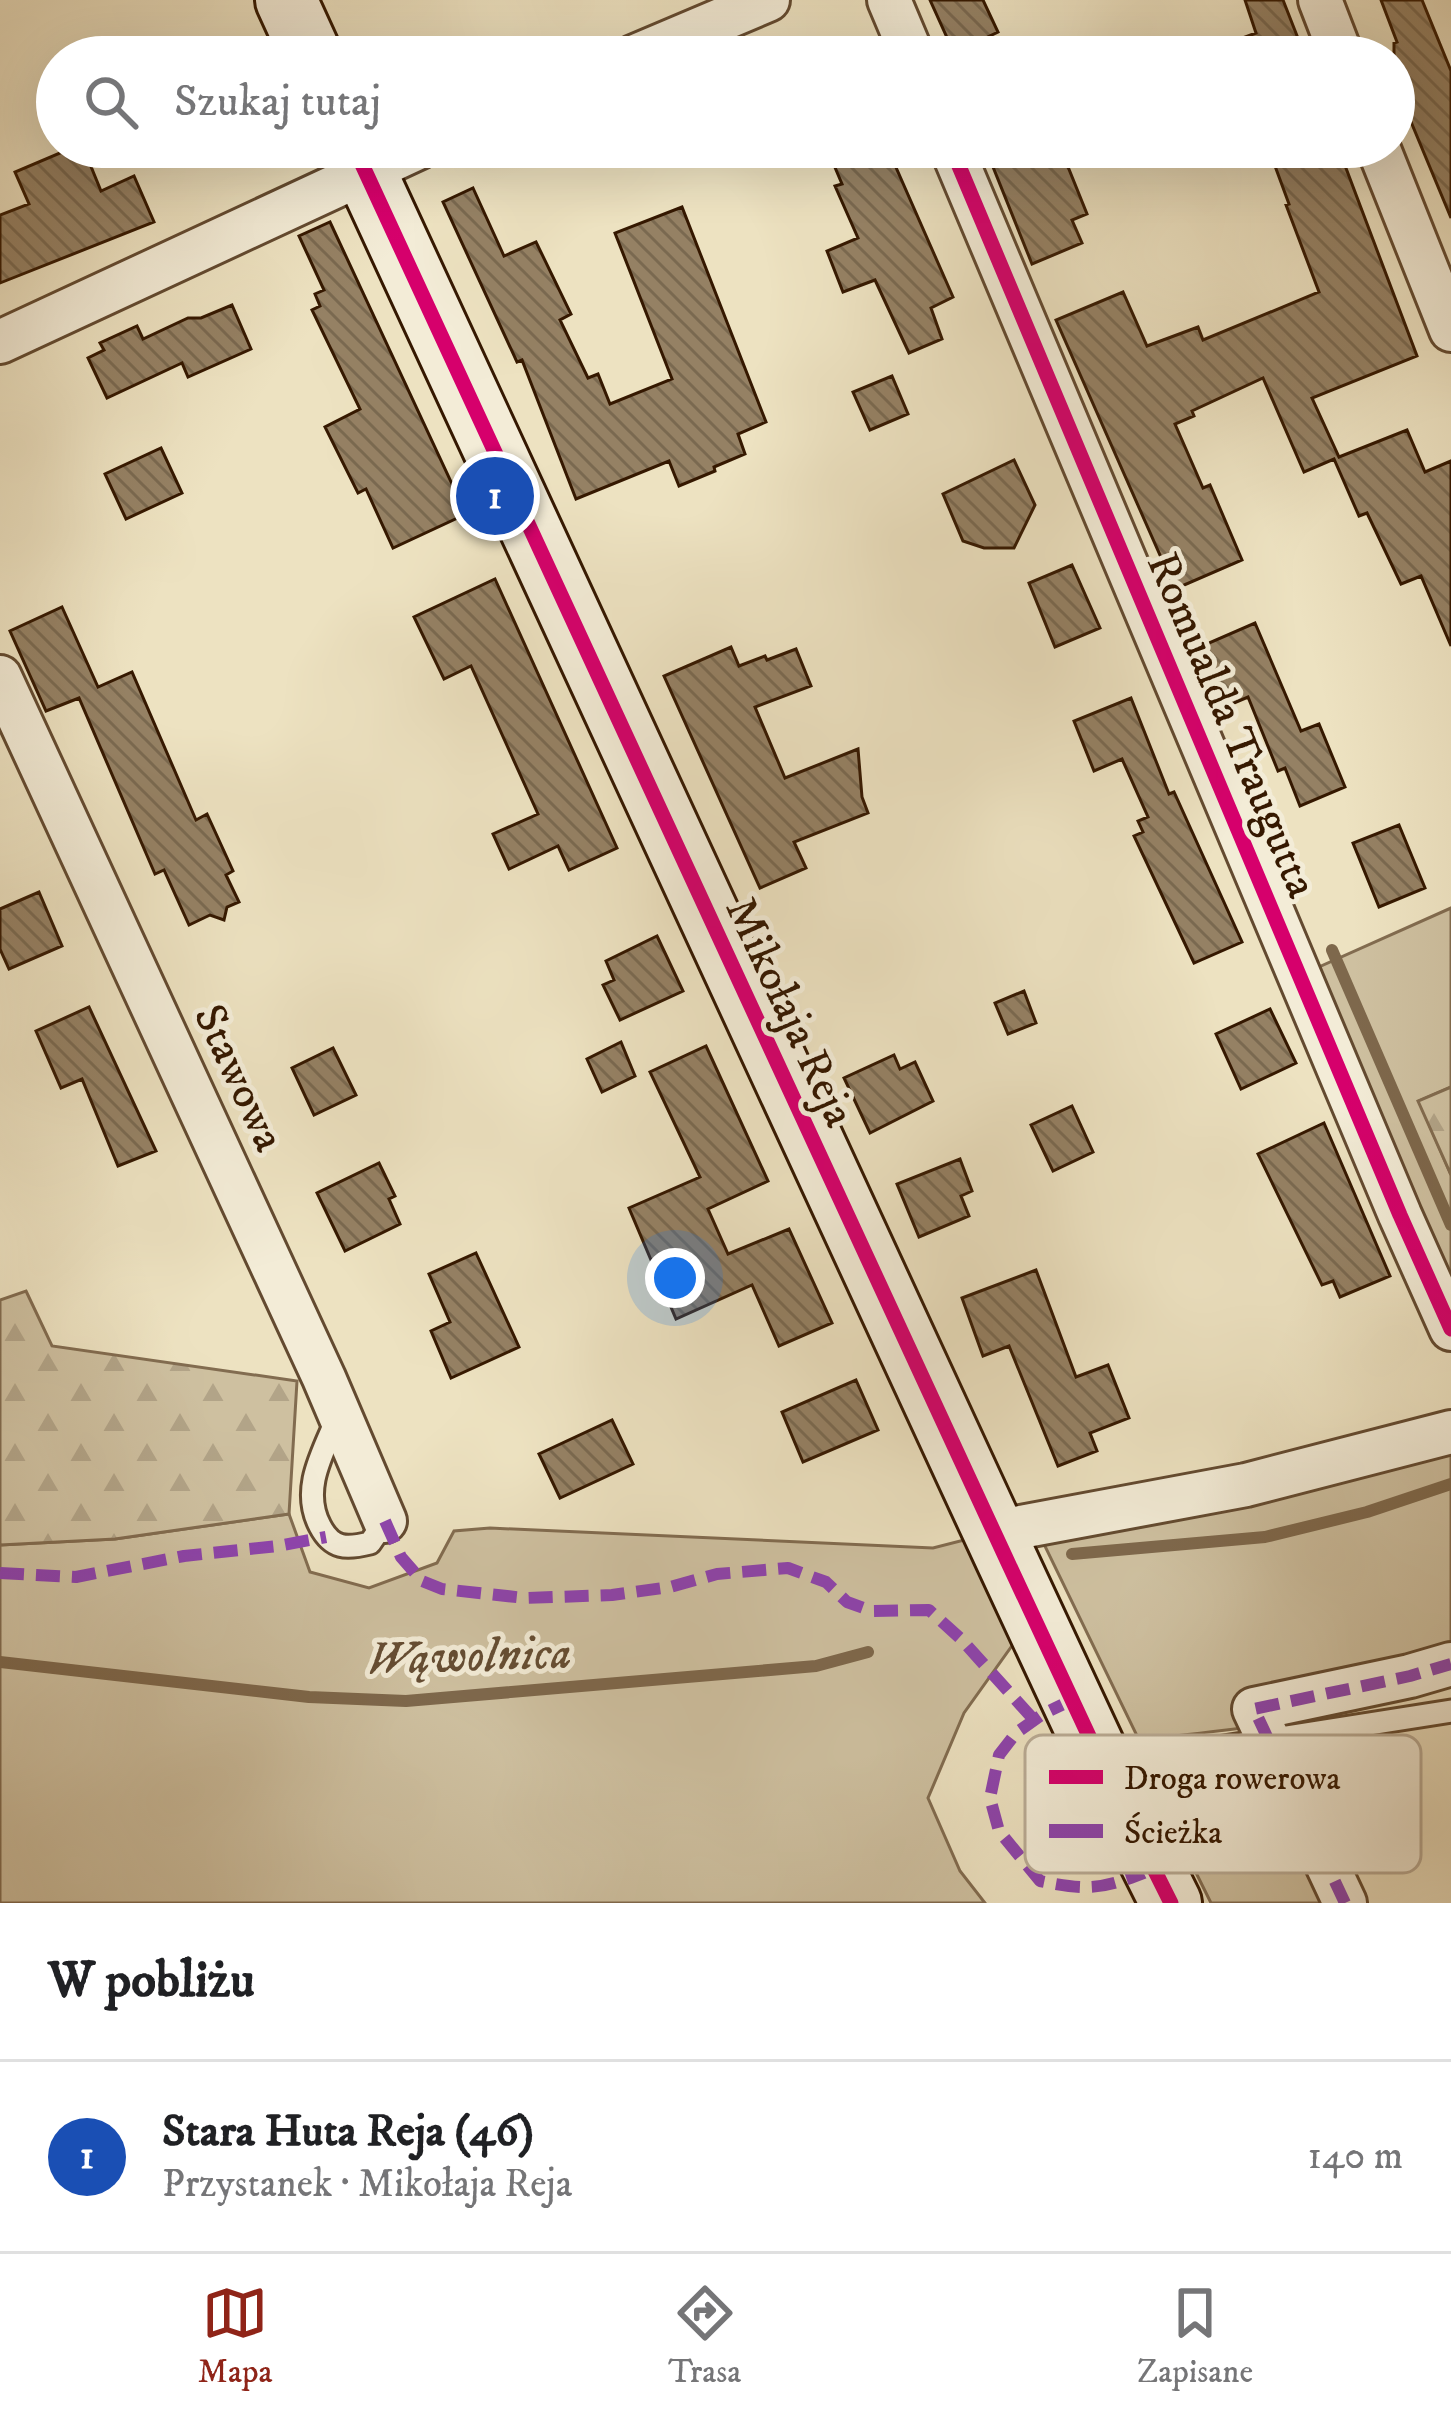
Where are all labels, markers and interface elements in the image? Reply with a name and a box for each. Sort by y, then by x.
search box [36,36,1415,168]
icon: search [78,69,144,135]
text: Szukaj tutaj [174,74,381,130]
pin: 1 [456,451,534,541]
street label: Romualda Traugutta [1133,544,1329,906]
street label: Mikołaja Reja [712,889,867,1136]
street label: Stawowa [180,996,296,1161]
your location [645,1248,705,1308]
water label: Wąwolnica [366,1623,573,1691]
legend [1025,1735,1421,1873]
text: Droga rowerowa [1124,1759,1341,1800]
text: Ścieżka [1124,1812,1222,1854]
text: W pobliżu [48,1949,255,2013]
text: Stara Huta Reja (46) [162,2104,534,2160]
text: 1 [80,2132,94,2181]
text: 140 m [1308,2132,1403,2181]
text: Przystanek · Mikołaja Reja [162,2160,572,2209]
tab: Mapa [198,2280,273,2393]
tab: Trasa [668,2280,741,2393]
tab: Zapisane [1137,2280,1253,2393]

